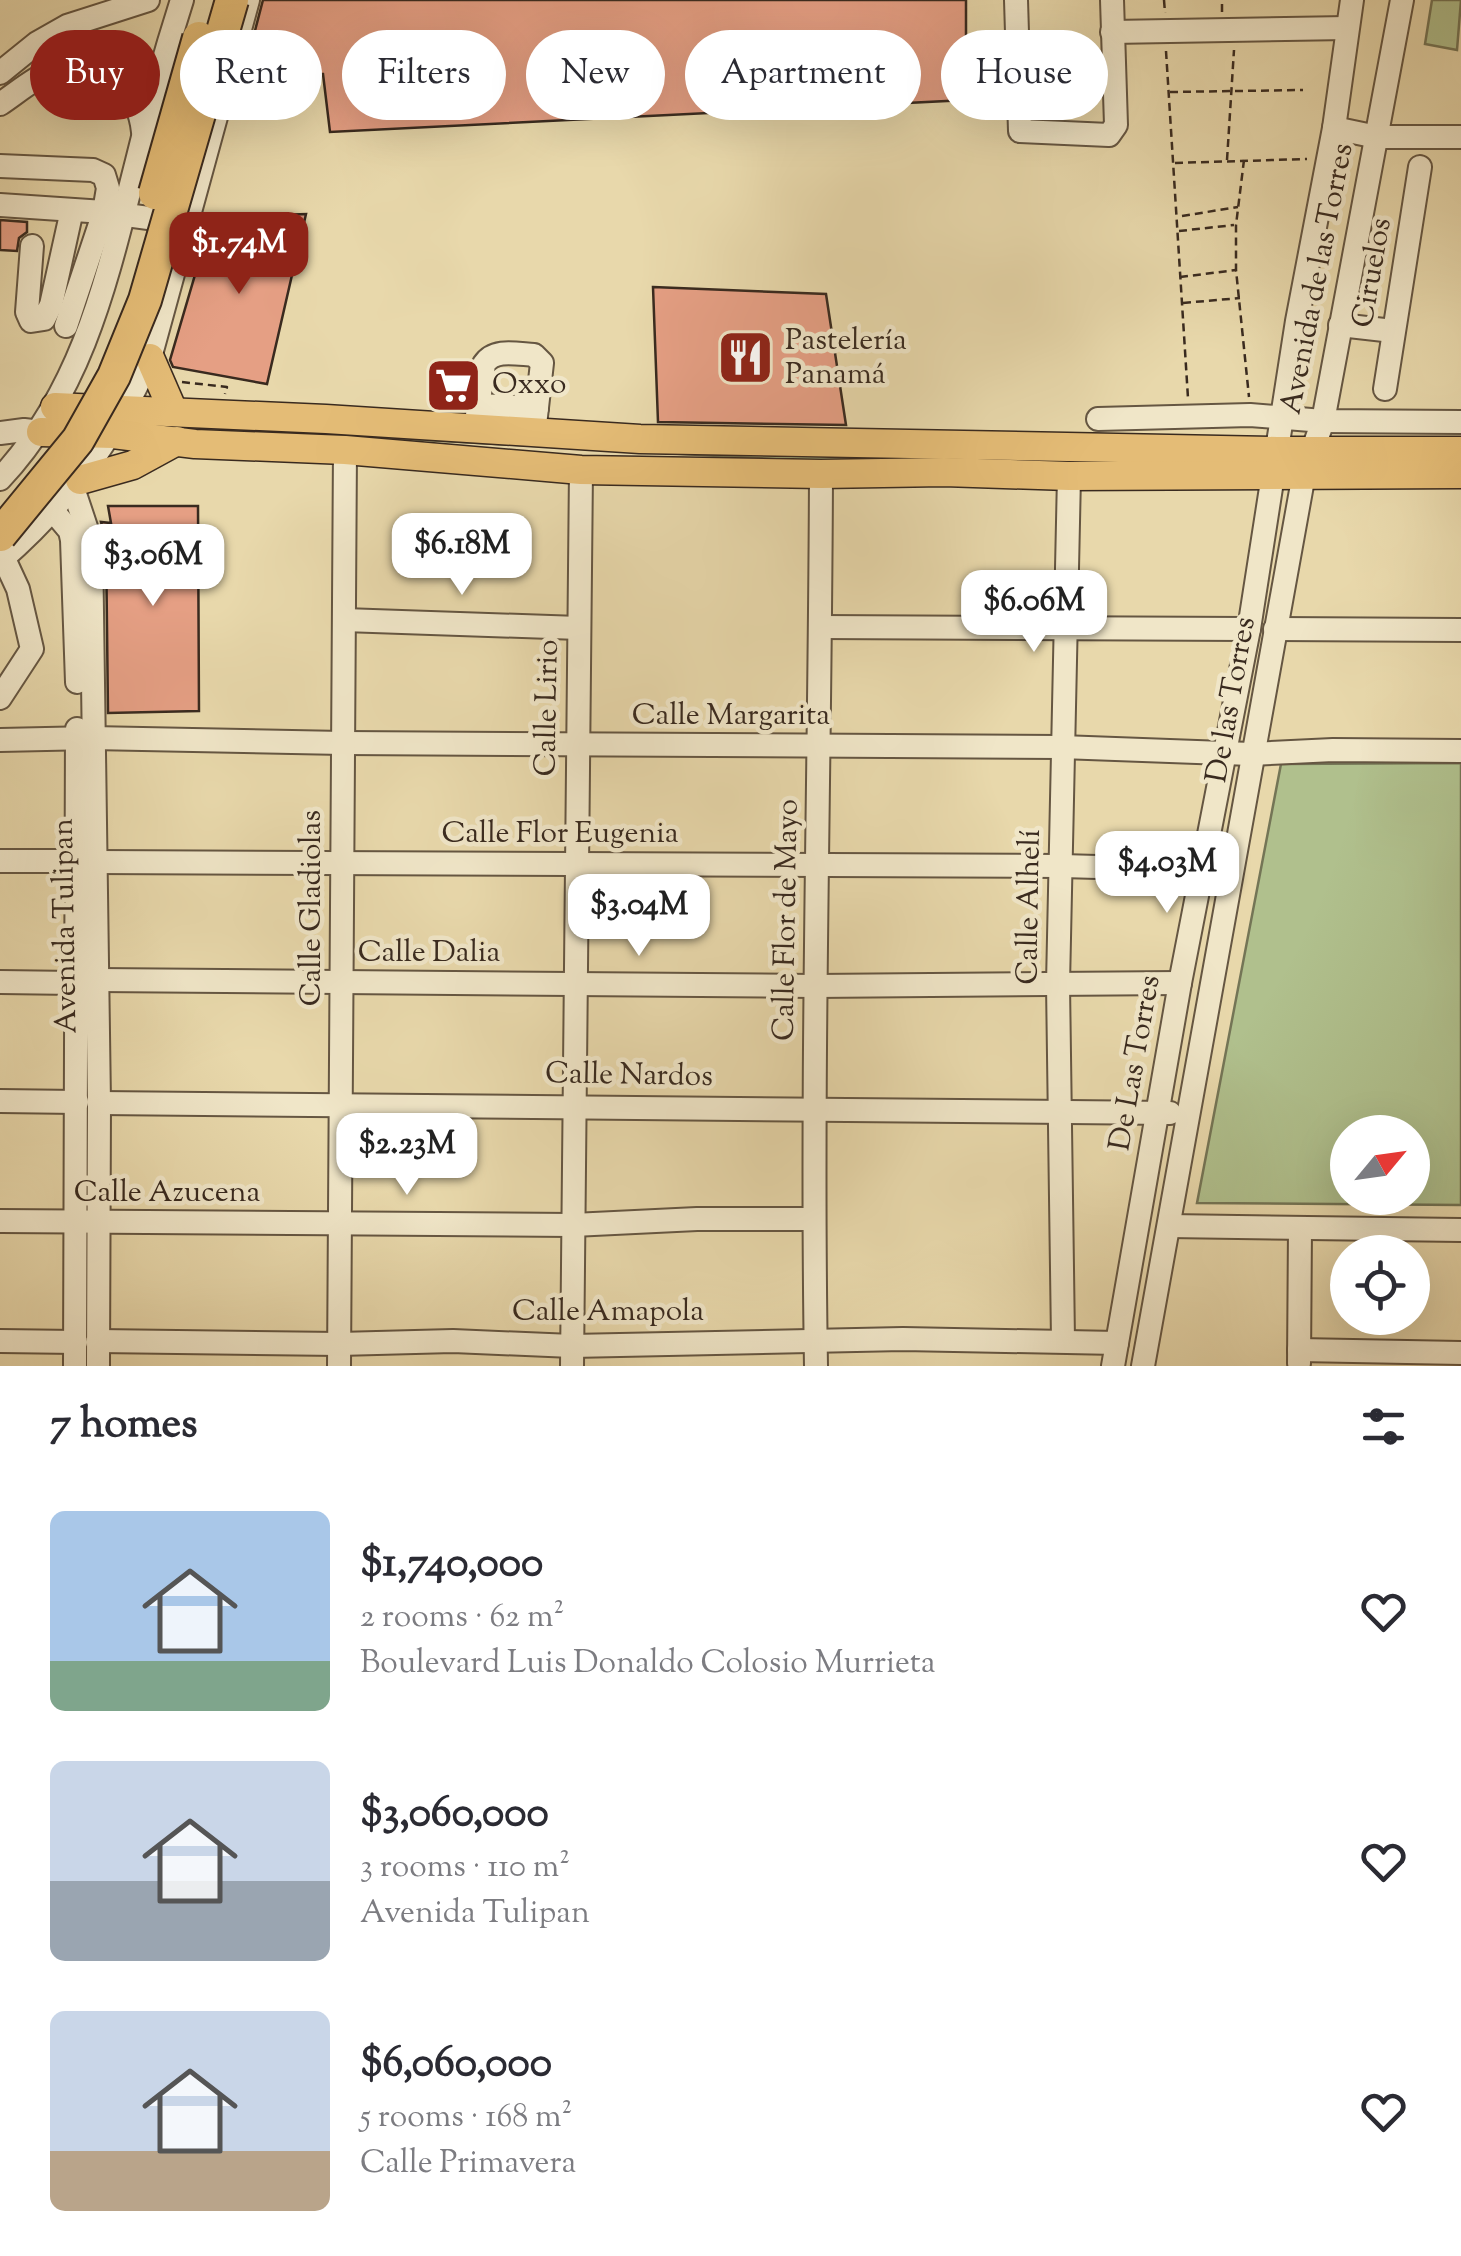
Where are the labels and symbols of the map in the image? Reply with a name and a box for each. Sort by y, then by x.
street label: Avenida de las Torres [1271,140,1365,418]
pin: $1.74M [158,212,320,297]
street label: Ciruelos [1342,215,1404,331]
place label: Pastelería Panamá [785,320,907,397]
restaurant icon: Pastelería Panamá [716,328,776,388]
supermarket icon: Oxxo [423,355,483,415]
place label: Oxxo [492,364,566,407]
pin: $6.18M [381,513,543,598]
pin: $3.06M [72,524,234,609]
pin: $6.06M [953,570,1115,655]
street label: De las Torres [1196,614,1268,786]
street label: Calle Lirio [525,639,571,777]
street label: Calle Margarita [632,695,830,738]
street label: Calle Flor de Mayo [763,799,811,1041]
street label: Calle Gladiolas [291,810,334,1006]
street label: Calle Flor Eugenia [441,813,679,856]
street label: Avenida Tulipan [43,818,89,1034]
street label: Calle Alhelí [1007,829,1053,985]
pin: $4.03M [1086,831,1248,916]
pin: $3.04M [558,874,720,959]
street label: Calle Dalia [358,932,501,975]
street label: De Las Torres [1099,972,1173,1154]
street label: Calle Nardos [545,1053,713,1099]
pin: $2.23M [326,1113,488,1198]
north arrow [1330,1115,1430,1215]
street label: Calle Azucena [74,1172,260,1215]
street label: Calle Amapola [512,1291,704,1334]

